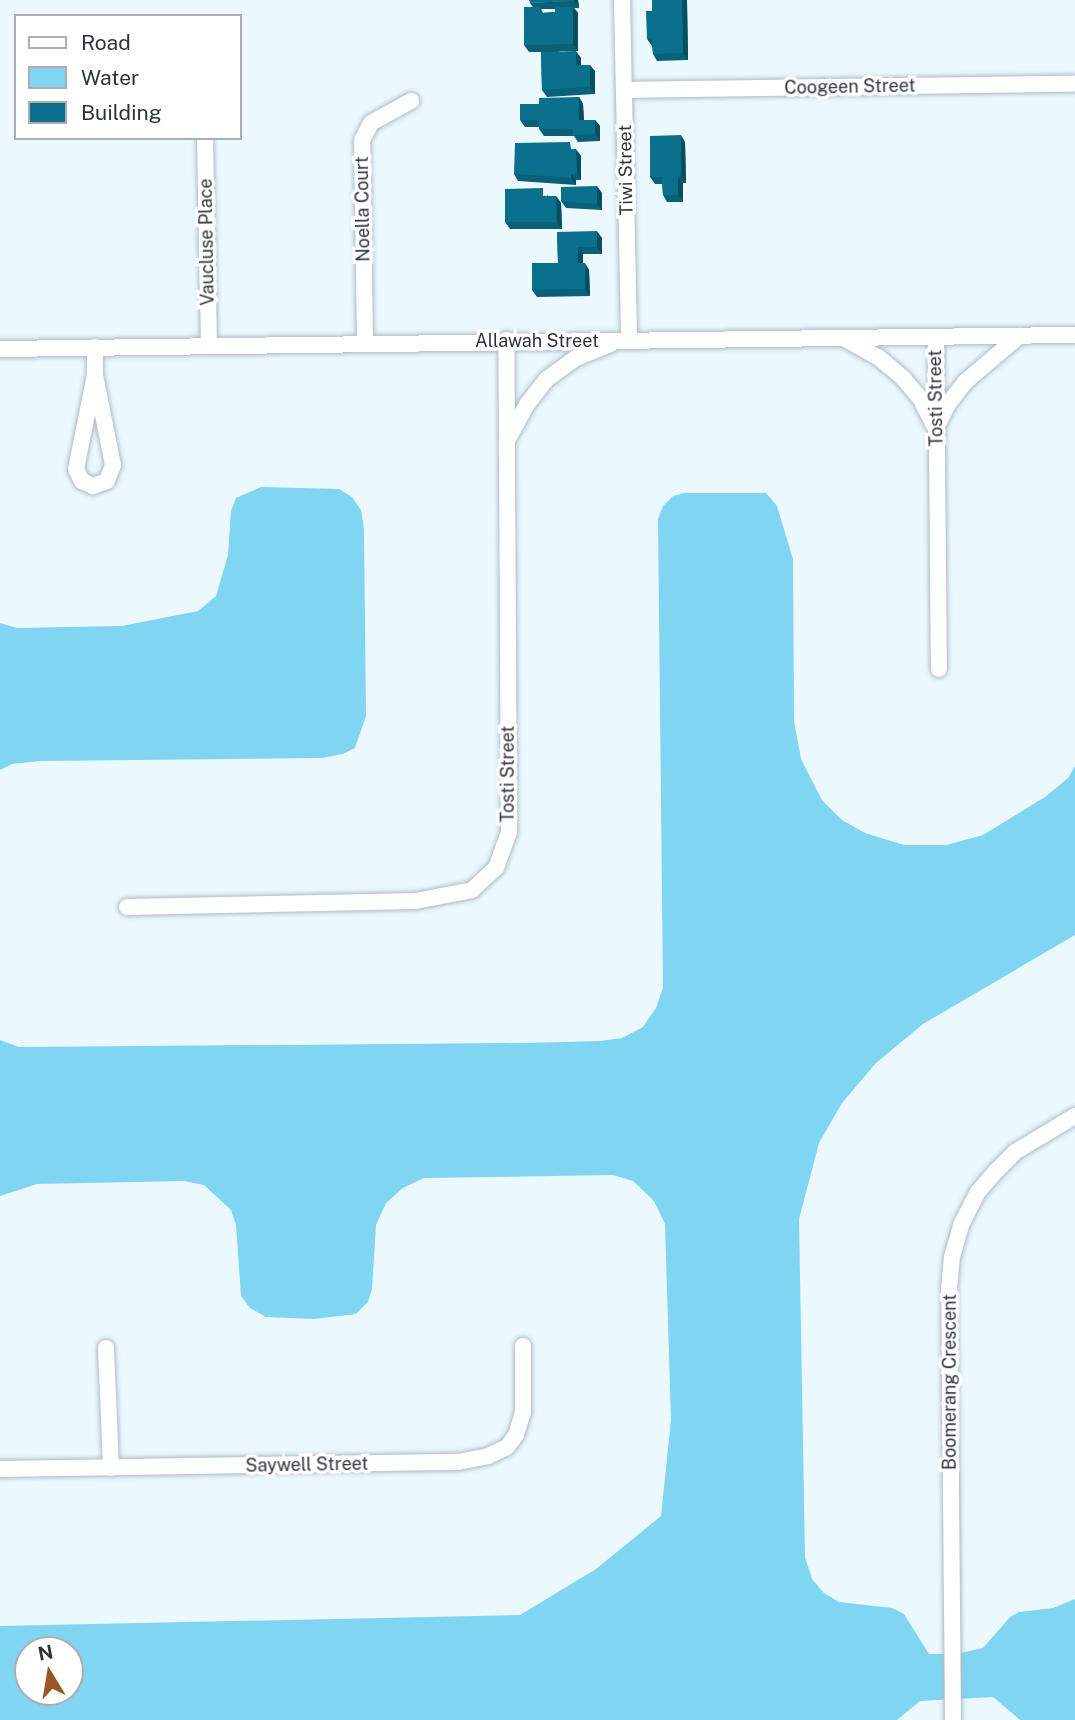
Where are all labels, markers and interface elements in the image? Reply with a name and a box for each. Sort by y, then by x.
legend [14,14,242,140]
text: Road [81,30,131,55]
text: Water [81,65,139,90]
street label: Coogeen Street [784,75,916,99]
text: Building [81,100,162,125]
street label: Tiwi Street [614,125,638,215]
street label: Noella Court [351,156,375,262]
street label: Vaucluse Place [195,178,219,306]
street label: Allawah Street [475,330,599,352]
street label: Tosti Street [924,349,948,447]
street label: Tosti Street [497,726,519,822]
street label: Boomerang Crescent [939,1294,961,1470]
street label: Saywell Street [245,1453,369,1477]
north arrow [14,1636,84,1706]
text: N [36,1640,55,1665]

